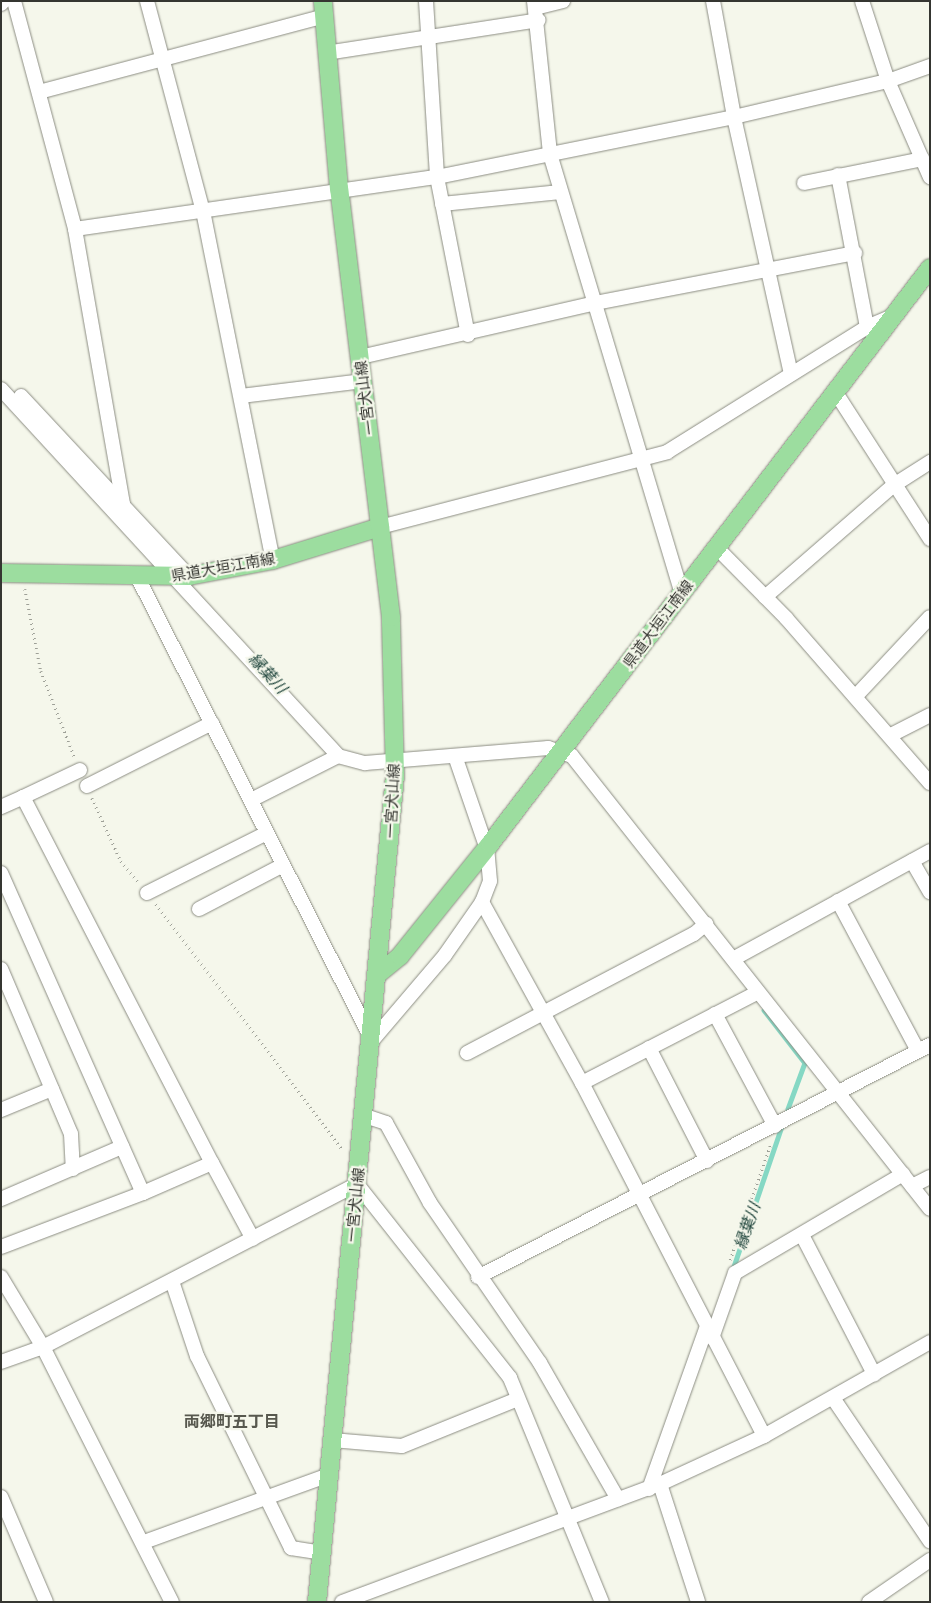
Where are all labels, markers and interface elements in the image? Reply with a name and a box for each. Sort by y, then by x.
street label: 一宮犬山線 [351,360,379,436]
street label: 県道大垣江南線 [170,549,276,585]
street label: 県道大垣江南線 [619,577,697,671]
water label: 縁葉川 [245,649,291,697]
street label: 一宮犬山線 [381,763,403,839]
street label: 一宮犬山線 [342,1167,368,1243]
water label: 縁葉川 [730,1200,764,1252]
district label: 両郷町五丁目 [184,1411,280,1431]

